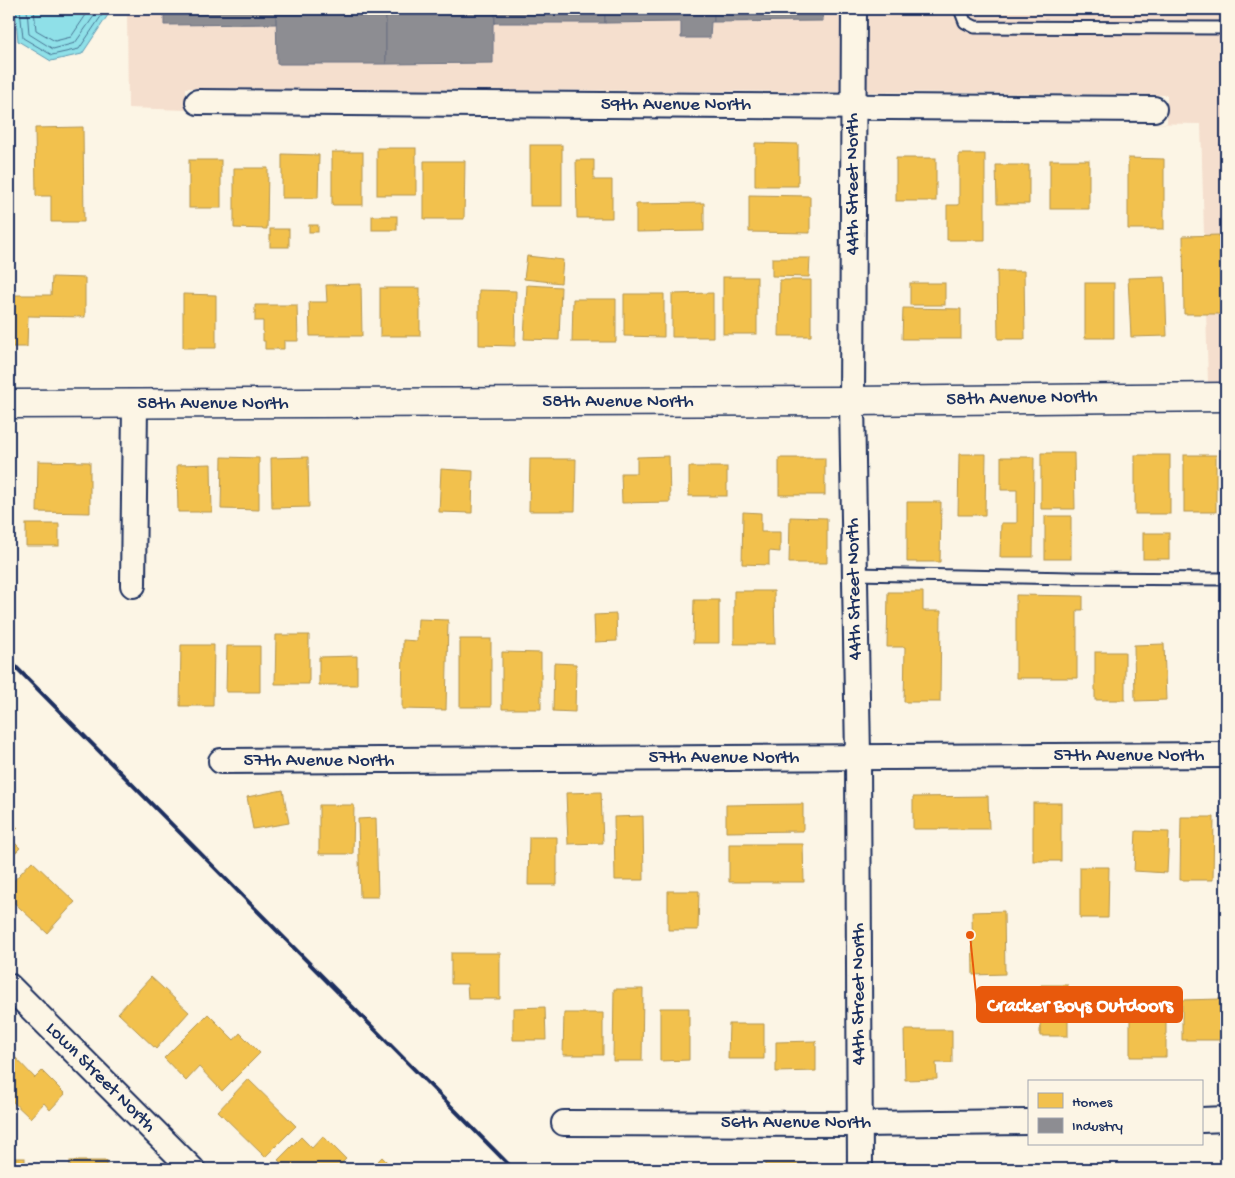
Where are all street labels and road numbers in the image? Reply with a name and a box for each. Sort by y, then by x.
street label: 59th Avenue North [601,94,751,117]
street label: 44th Street North [842,113,865,255]
street label: 58th Avenue North [946,386,1098,412]
street label: 58th Avenue North [542,391,694,414]
street label: 58th Avenue North [137,393,289,416]
street label: 44th Street North [842,518,868,660]
street label: 57th Avenue North [1054,745,1204,768]
street label: 57th Avenue North [649,747,799,770]
street label: 57th Avenue North [244,750,394,773]
street label: 44th Street North [848,923,871,1065]
street label: Lown Street North [40,1018,160,1138]
street label: 56th Avenue North [721,1112,871,1135]

